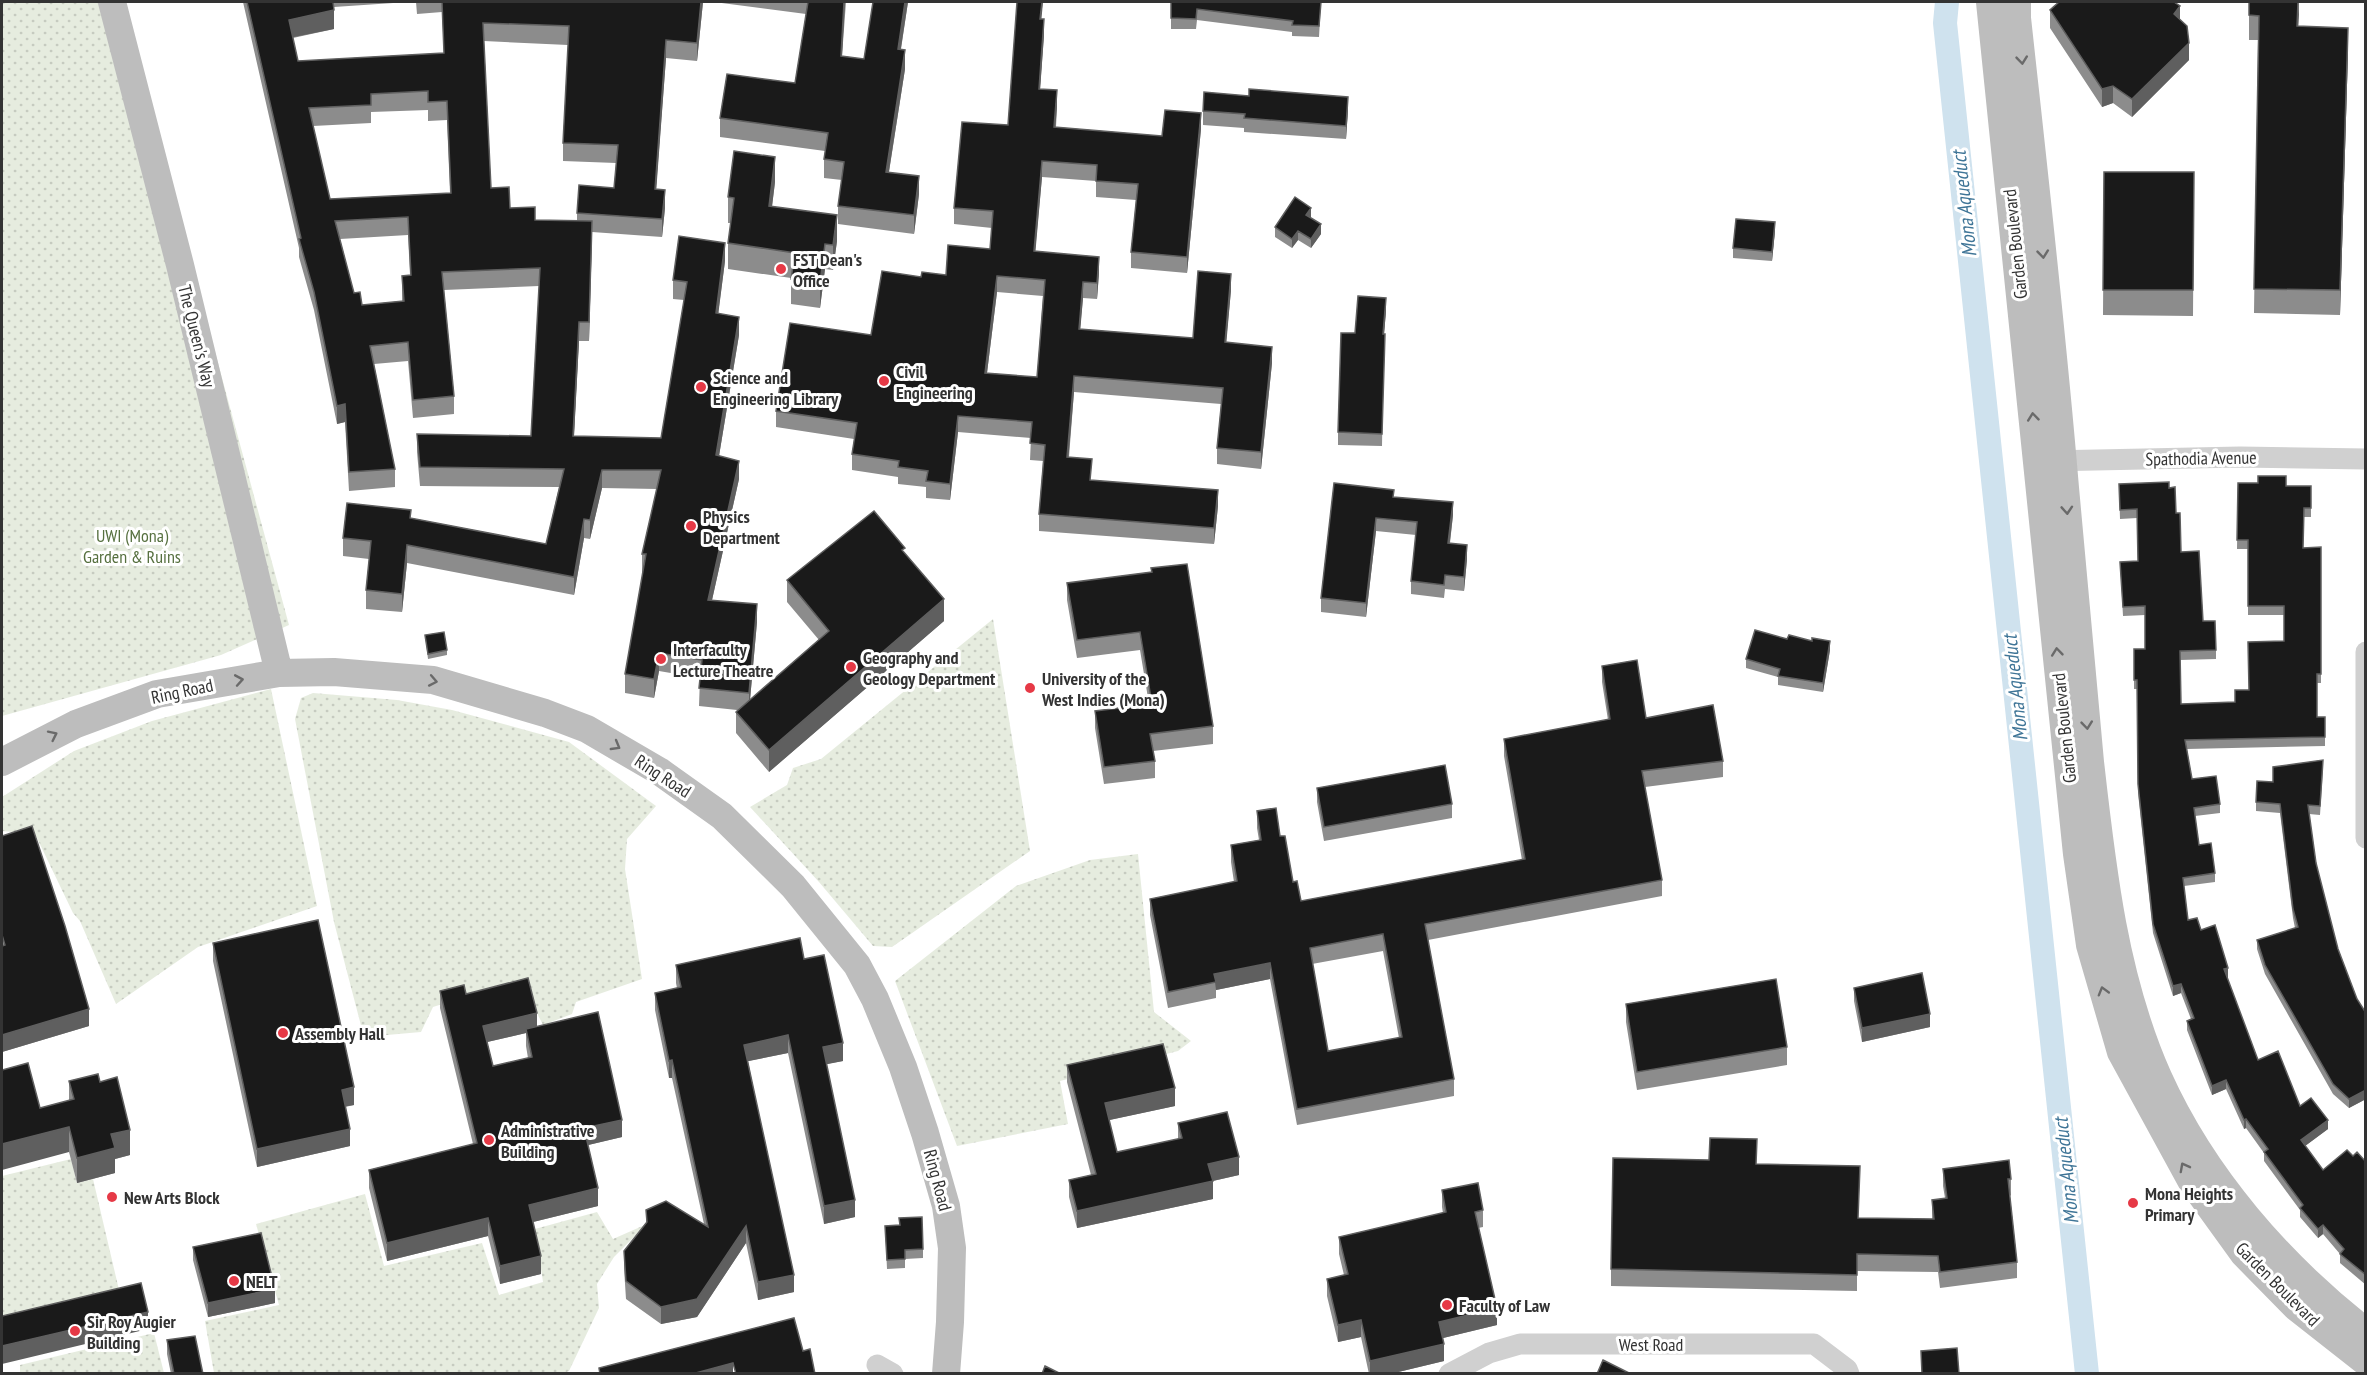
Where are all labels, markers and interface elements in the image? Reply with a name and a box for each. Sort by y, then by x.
one-way arrow [2015,55,2027,64]
water label: Mona Aqueduct [1945,147,1983,258]
street label: Garden Boulevard [1998,188,2032,300]
place label: FST Dean's Office [793,248,862,292]
one-way arrow [2036,249,2049,258]
marker: FST Dean's Office [774,262,788,276]
street label: The Queen's Way [173,282,221,390]
place label: Civil Engineering [896,360,973,404]
place label: Science and Engineering Library [713,366,839,410]
marker: Civil Engineering [877,374,891,388]
marker: Science and Engineering Library [694,380,708,394]
one-way arrow [2027,412,2040,421]
street label: Spathodia Avenue [2145,446,2257,470]
place label: Physics Department [703,505,780,549]
one-way arrow [2060,506,2073,515]
marker: Physics Department [684,519,698,533]
park label: UWI (Mona) Garden & Ruins [83,524,181,568]
water label: Mona Aqueduct [1996,631,2034,742]
place label: Interfaculty Lecture Theatre [673,638,774,682]
place label: Geography and Geology Department [863,646,996,690]
one-way arrow [2051,648,2064,657]
marker: Interfaculty Lecture Theatre [654,652,668,666]
marker: Geography and Geology Department [844,660,858,674]
place label: University of the West Indies (Mona) [1041,667,1165,711]
street label: Garden Boulevard [2047,672,2081,784]
street label: Ring Road [149,673,215,709]
one-way arrow [234,674,244,686]
one-way arrow [428,674,438,687]
marker: University of the West Indies (Mona) [1023,681,1037,695]
one-way arrow [2080,721,2093,730]
one-way arrow [47,731,58,742]
one-way arrow [610,738,620,750]
street label: Ring Road [630,749,696,803]
one-way arrow [2098,986,2110,996]
place label: Assembly Hall [294,1022,385,1045]
marker: Assembly Hall [276,1026,290,1040]
water label: Mona Aqueduct [2047,1114,2085,1225]
place label: Administrative Building [500,1119,595,1163]
marker: Administrative Building [482,1133,496,1147]
street label: Ring Road [919,1147,957,1213]
one-way arrow [2180,1163,2191,1173]
place label: Mona Heights Primary [2145,1182,2233,1226]
place label: New Arts Block [124,1186,220,1209]
marker: New Arts Block [105,1190,119,1204]
marker: Mona Heights Primary [2126,1196,2140,1210]
street label: Garden Boulevard [2231,1237,2325,1331]
place label: NELT [246,1270,278,1293]
marker: NELT [227,1274,241,1288]
place label: Faculty of Law [1459,1294,1550,1317]
marker: Faculty of Law [1440,1298,1454,1312]
place label: Sir Roy Augier Building [87,1310,177,1354]
marker: Sir Roy Augier Building [68,1324,82,1338]
street label: West Road [1619,1333,1683,1356]

